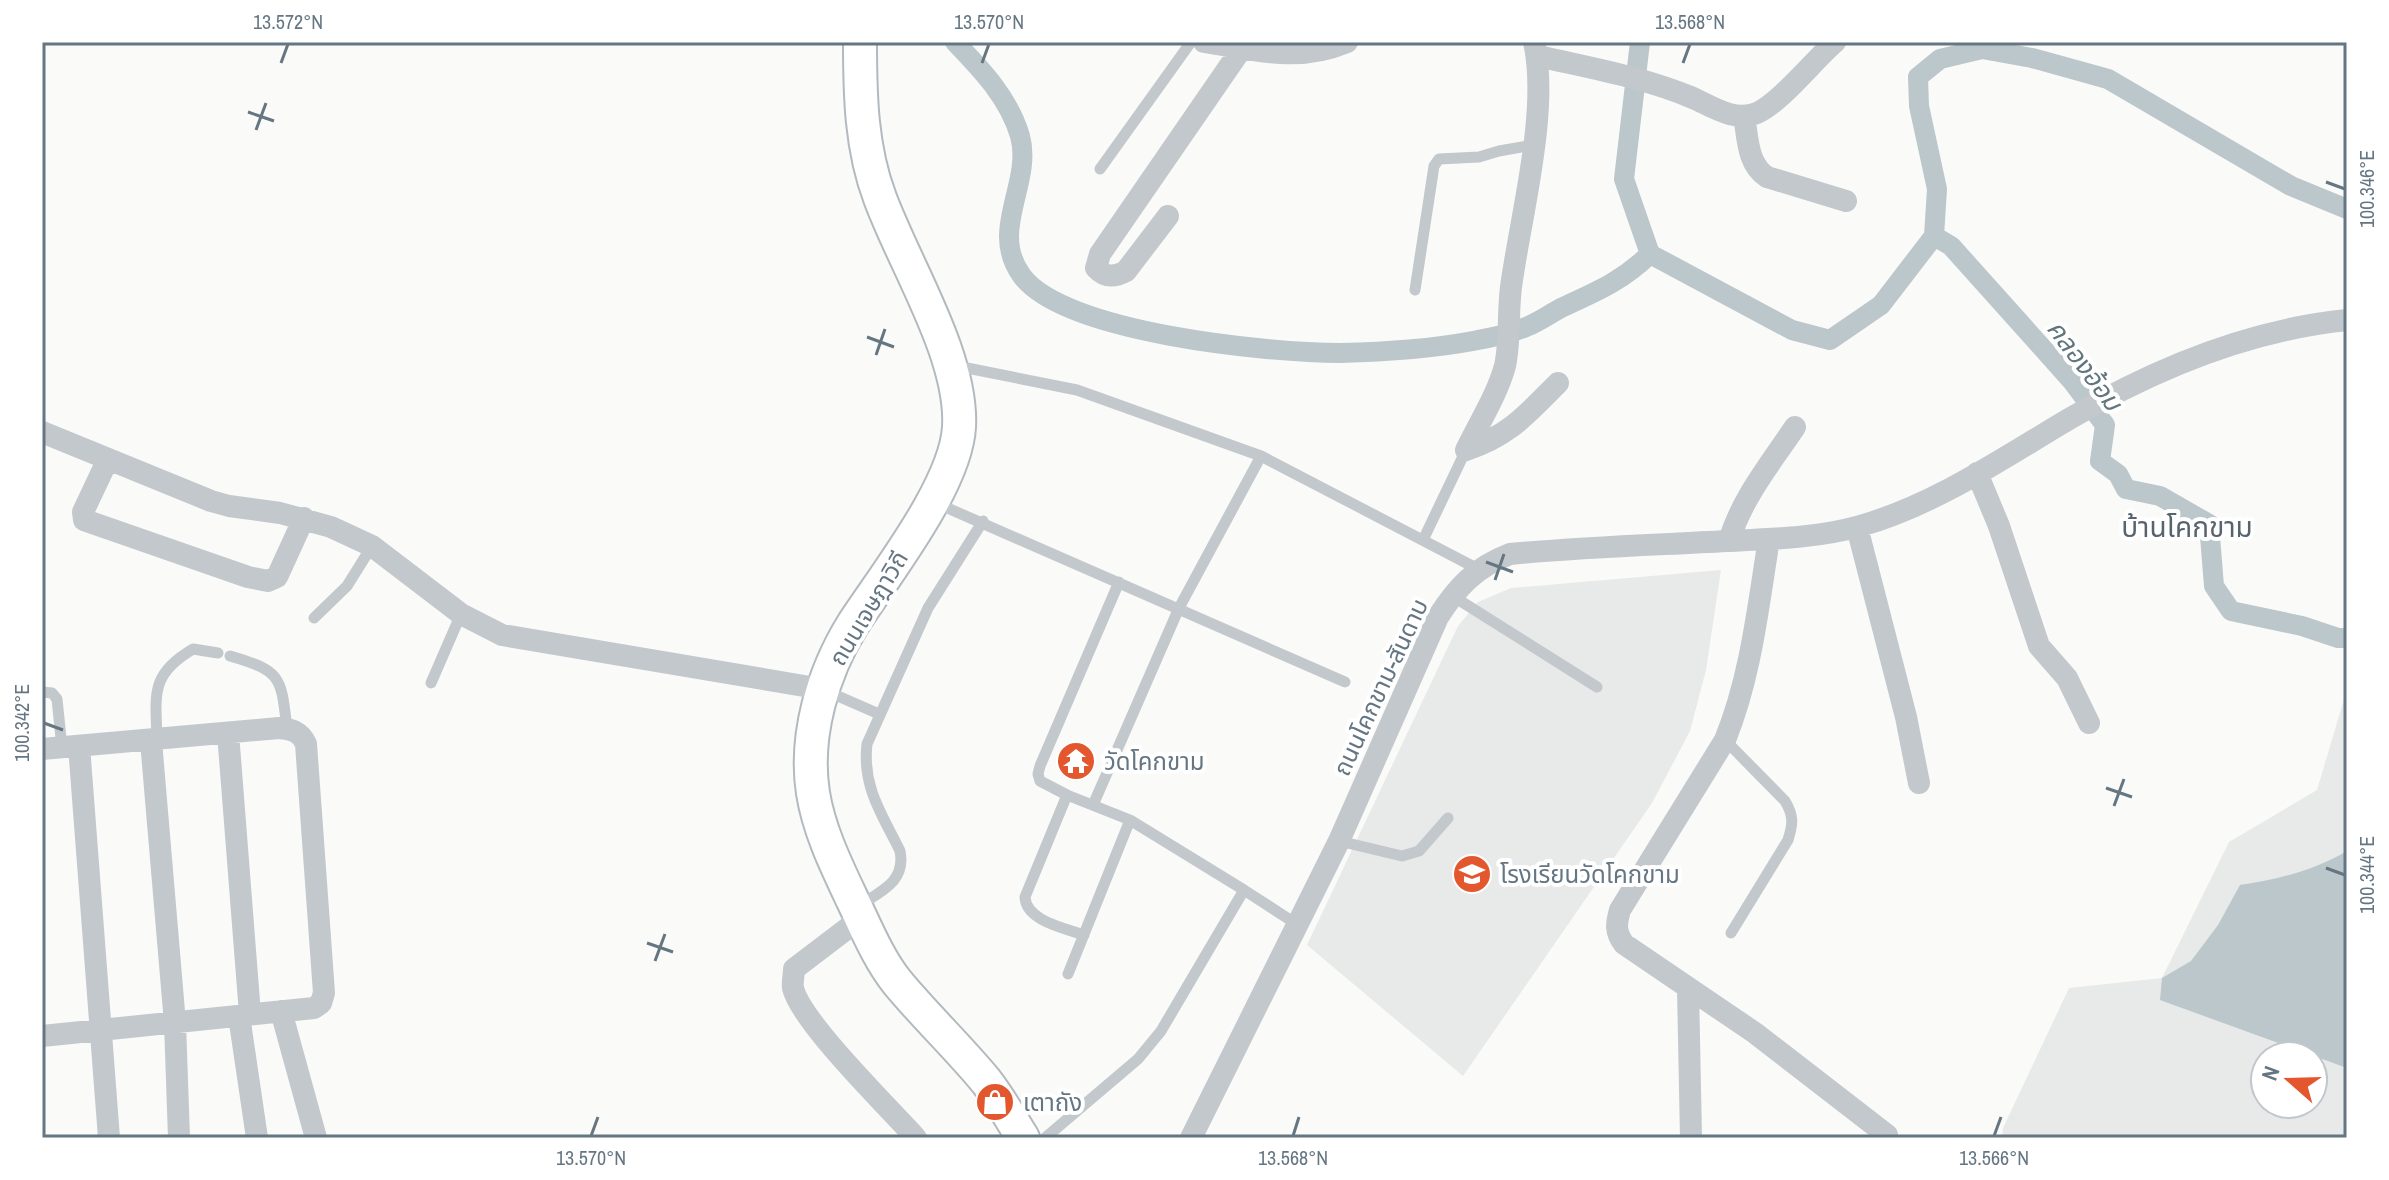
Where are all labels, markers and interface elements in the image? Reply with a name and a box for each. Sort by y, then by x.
text: 13.572°N [253,8,323,35]
text: 13.570°N [954,8,1024,35]
text: 13.568°N [1655,8,1725,35]
text: 100.346°E [2353,150,2380,228]
water label: คลองอ้อม [2039,312,2132,419]
district label: บ้านโคกขาม [2121,508,2253,546]
street label: ถนนเจษฎาวิถี [821,545,915,671]
street label: ถนนโคกขาม-สันดาบ [1325,593,1435,781]
text: 100.342°E [8,684,35,762]
temple icon: วัดโคกขาม [1055,740,1097,782]
place label: วัดโคกขาม [1104,745,1205,777]
text: 100.344°E [2353,836,2380,914]
school or university icon: โรงเรียนวัดโคกขาม [1451,853,1493,895]
place label: โรงเรียนวัดโคกขาม [1500,858,1680,890]
north arrow [2249,1040,2329,1120]
text: N [2254,1062,2287,1084]
shop icon: เตาถัง [974,1081,1016,1123]
place label: เตาถัง [1023,1086,1082,1118]
text: 13.570°N [556,1144,626,1171]
text: 13.568°N [1258,1144,1328,1171]
text: 13.566°N [1959,1144,2029,1171]

